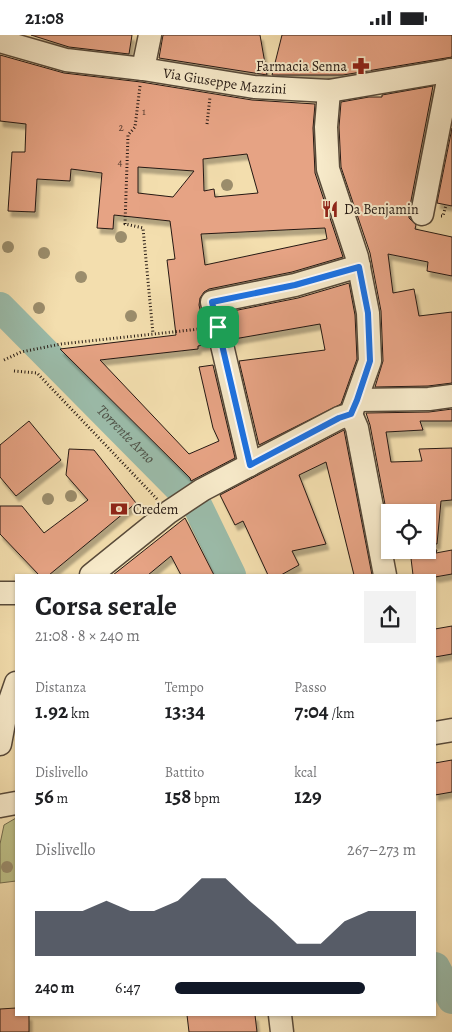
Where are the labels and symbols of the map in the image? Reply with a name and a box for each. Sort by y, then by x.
pharmacy icon: Farmacia Senna [351,56,371,76]
place label: Farmacia Senna [256,57,347,76]
street label: Via Giuseppe Mazzini [161,63,287,99]
house number: 1 [142,104,146,119]
house number: 2 [118,120,124,135]
house number: 4 [118,155,123,170]
restaurant icon: Da Benjamin [320,199,340,219]
place label: Da Benjamin [344,200,419,219]
pin [197,306,239,348]
water label: Torrente Arno [92,401,159,468]
bank icon: Credem [109,499,129,519]
place label: Credem [133,500,179,519]

